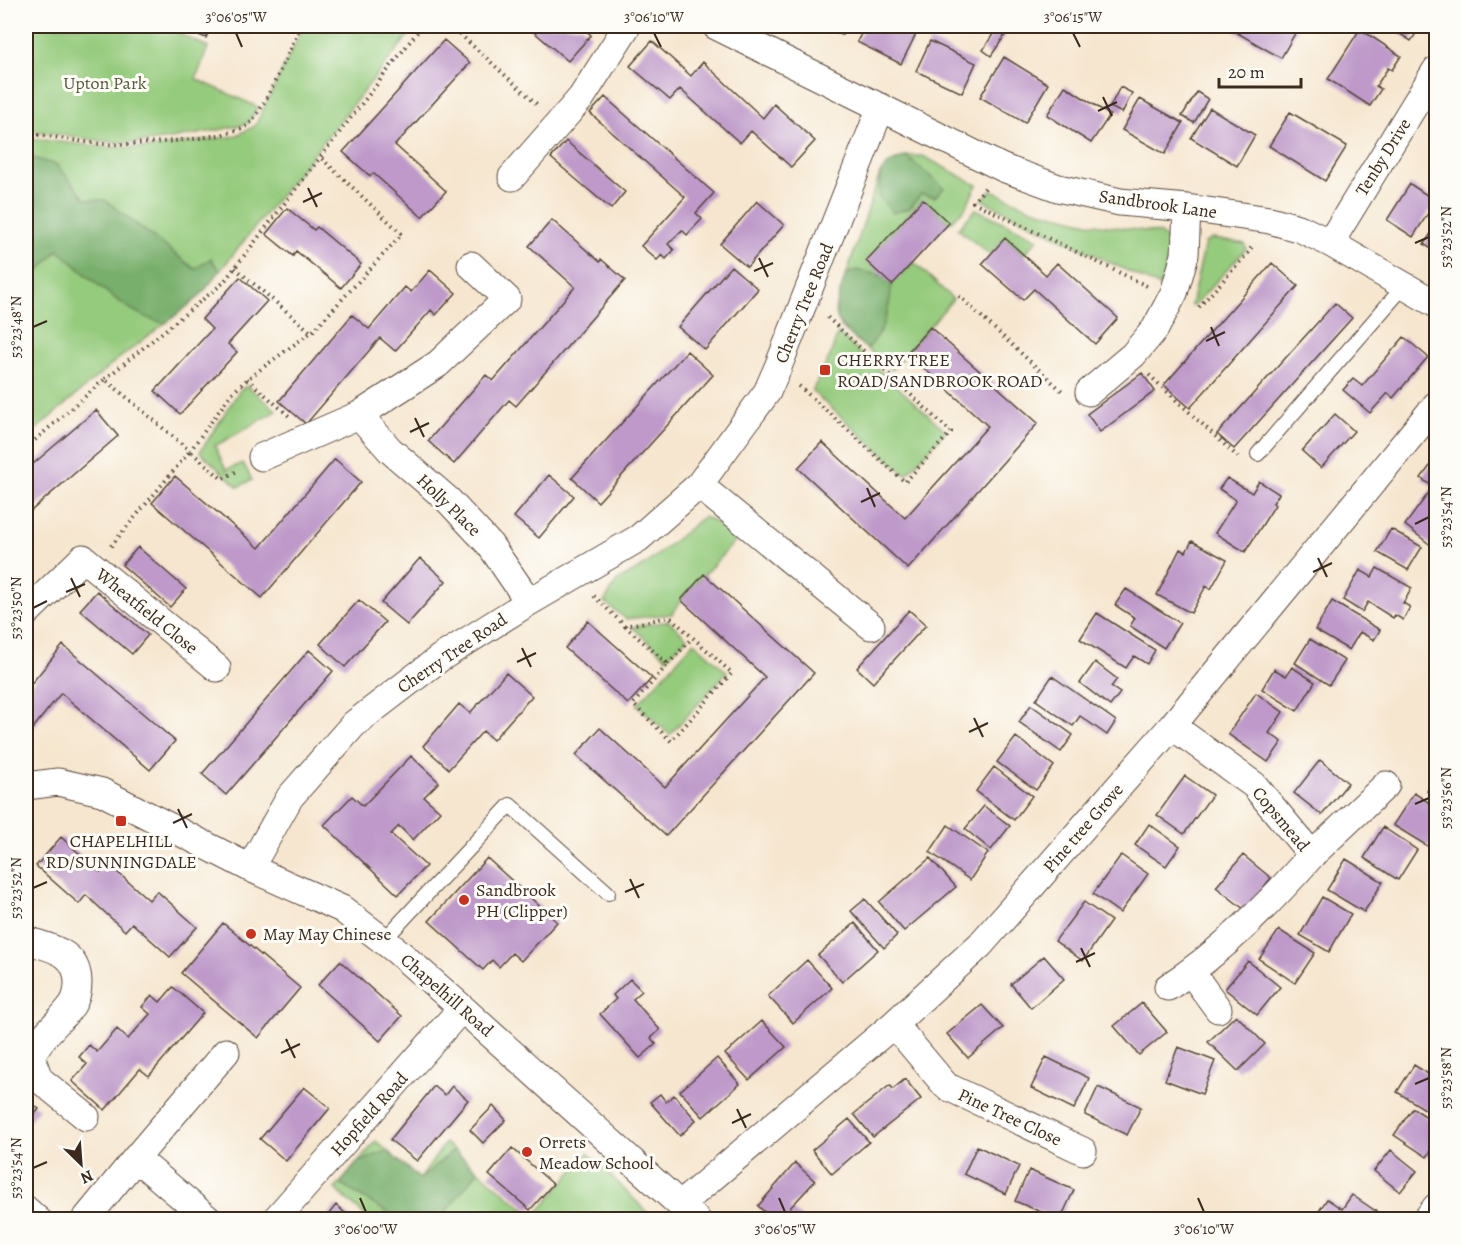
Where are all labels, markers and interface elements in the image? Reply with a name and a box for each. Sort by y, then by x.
text: 3°06'05"W [205,7,267,27]
text: 3°06'10"W [624,7,684,27]
text: 3°06'15"W [1044,7,1102,27]
scale bar [1219,51,1302,89]
text: 20 m [1228,60,1265,84]
park label: Upton Park [63,71,147,95]
street label: Tenby Drive [1350,114,1416,200]
street label: Sandbrook Lane [1097,184,1219,224]
text: 53°23'52"N [1436,206,1456,268]
street label: Cherry Tree Road [769,239,839,367]
text: 53°23'48"N [6,296,26,358]
place label: CHERRY TREE ROAD/SANDBROOK ROAD [837,348,1042,393]
marker: CHERRY TREE ROAD/SANDBROOK ROAD [818,363,832,377]
street label: Holly Place [412,468,486,542]
text: 53°23'54"N [1436,486,1456,548]
street label: Wheatfield Close [90,562,203,660]
text: 53°23'50"N [6,576,26,639]
street label: Cherry Tree Road [392,607,512,699]
text: 53°23'56"N [1436,767,1456,829]
street label: Pine tree Grove [1037,778,1129,878]
street label: Copsmead [1247,782,1315,857]
marker: CHAPELHILL RD/SUNNINGDALE [114,814,128,828]
place label: CHAPELHILL RD/SUNNINGDALE [45,829,197,874]
text: 53°23'52"N [6,857,26,919]
place label: Sandbrook PH (Clipper) [476,878,568,923]
marker: Sandbrook PH (Clipper) [457,893,471,907]
place label: May May Chinese [263,922,392,946]
marker: May May Chinese [244,927,258,941]
street label: Chapelhill Road [395,948,499,1042]
text: 53°23'58"N [1436,1047,1456,1109]
street label: Hopfield Road [325,1067,413,1161]
street label: Pine Tree Close [954,1082,1066,1152]
place label: Orrets Meadow School [539,1130,654,1175]
north arrow [51,1134,111,1194]
text: 53°23'54"N [6,1137,26,1199]
marker: Orrets Meadow School [520,1145,534,1159]
text: N [77,1164,97,1189]
text: 3°06'00"W [335,1219,397,1239]
text: 3°06'05"W [754,1219,816,1239]
text: 3°06'10"W [1174,1219,1234,1239]

